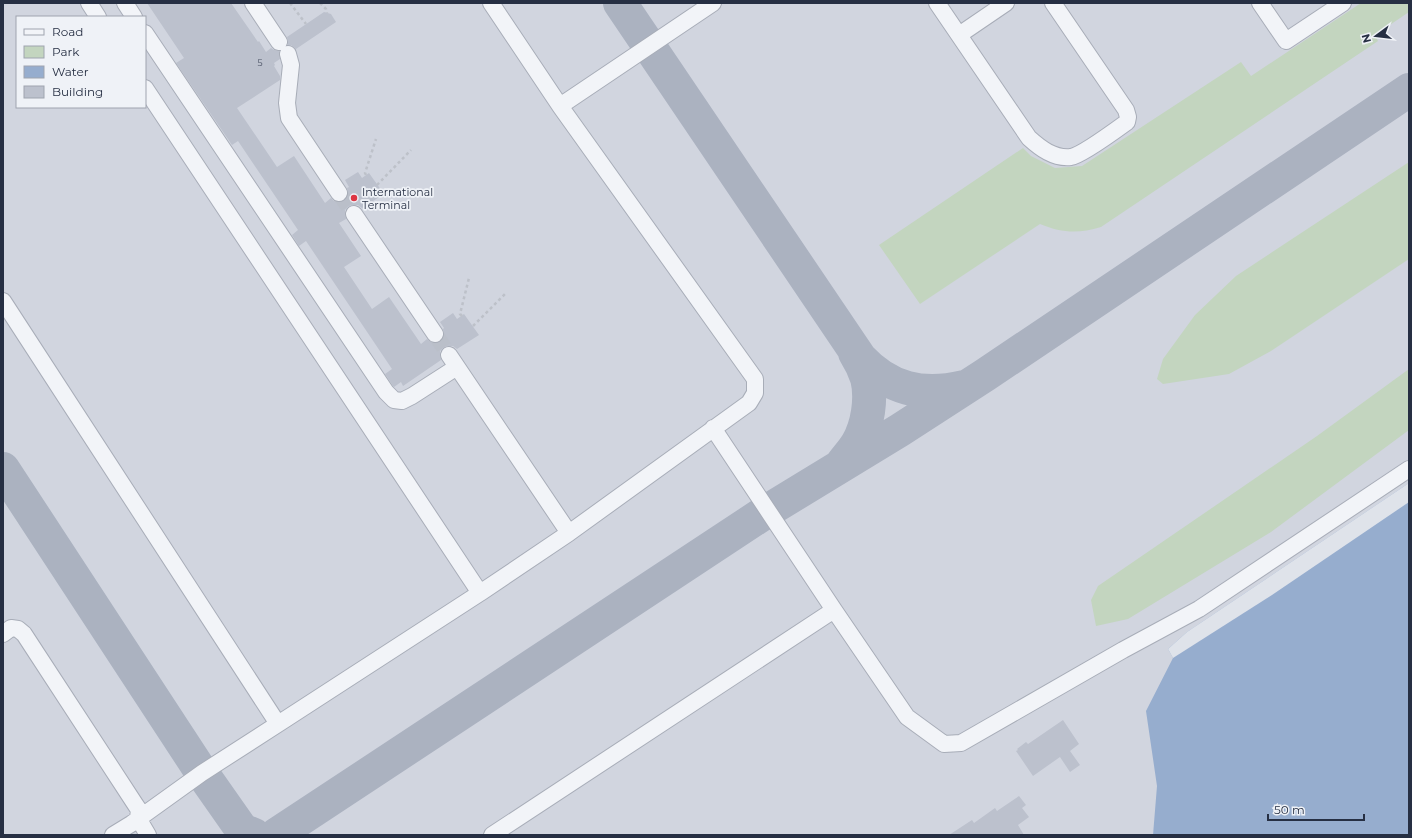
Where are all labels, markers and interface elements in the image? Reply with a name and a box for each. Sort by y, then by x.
legend [16,16,146,108]
north arrow [1356,16,1396,56]
text: Road [52,24,83,39]
text: N [1358,32,1374,45]
text: Park [52,44,80,59]
house number: 5 [257,57,263,68]
text: Water [52,64,89,79]
text: Building [52,84,103,99]
place label: International Terminal [362,185,433,212]
marker: International Terminal [349,193,359,203]
scale bar [1268,796,1364,822]
text: 50 m [1274,802,1305,817]

